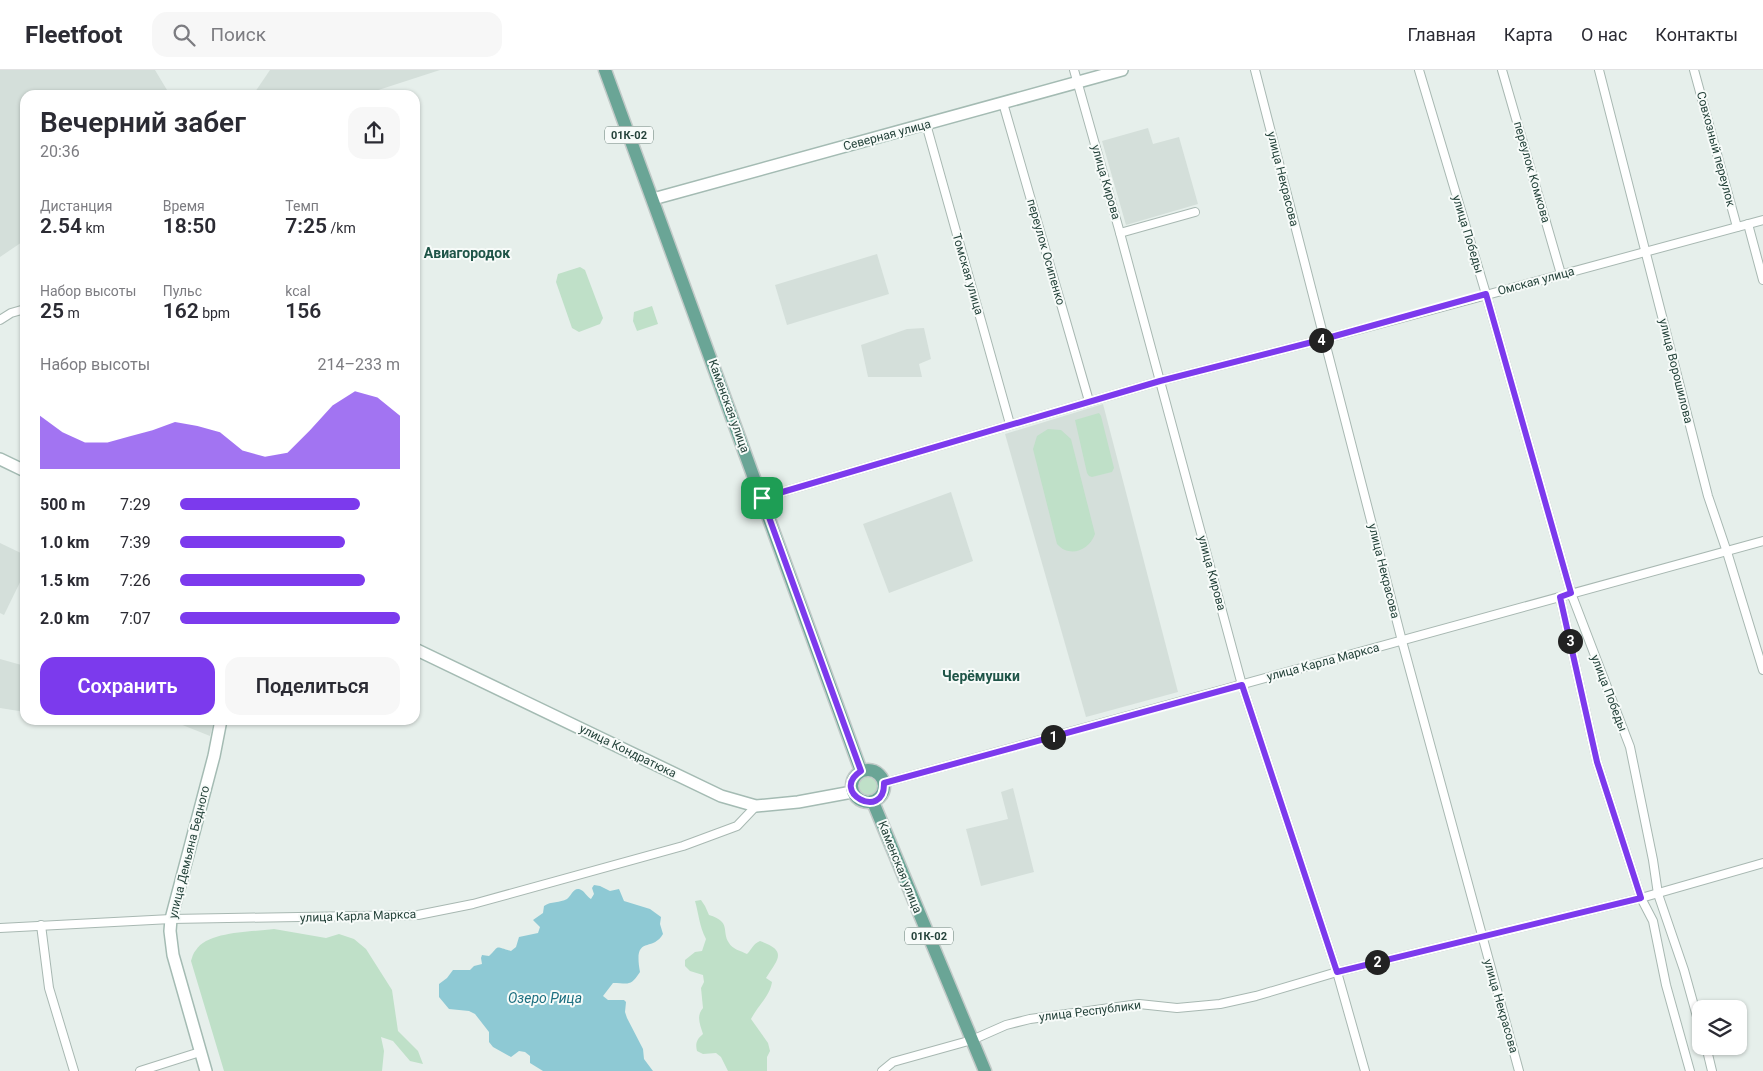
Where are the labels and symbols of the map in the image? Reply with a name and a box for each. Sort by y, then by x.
street label: Совхозный переулок [1694,90,1738,209]
street label: Северная улица [842,117,932,153]
street label: переулок Комкова [1511,120,1553,224]
road number: 01К-02 [605,126,653,144]
street label: улица Некрасова [1264,130,1302,228]
street label: улица Кирова [1089,143,1123,221]
street label: улица Победы [1449,193,1487,275]
street label: переулок Осипенко [1024,197,1068,307]
street label: Томская улица [950,232,986,316]
district label: Авиагородок [424,245,510,261]
street label: Омская улица [1496,264,1576,298]
street label: улица Ворошилова [1656,317,1696,425]
pin: 4 [1308,328,1334,352]
street label: Каменская улица [706,357,752,455]
pin [741,477,783,519]
street label: улица Некрасова [1365,522,1403,620]
street label: улица Кирова [1195,534,1229,612]
pin: 3 [1558,628,1582,654]
street label: улица Карла Маркса [1265,640,1381,684]
street label: улица Победы [1588,653,1630,733]
district label: Черёмушки [942,668,1020,684]
street label: улица Кондратюка [577,721,679,781]
pin: 1 [1040,724,1066,750]
street label: улица Демьяна Бедного [166,784,212,920]
street label: Каменская улица [875,819,925,915]
street label: улица Карла Маркса [300,907,416,925]
road number: 01К-02 [905,928,953,944]
pin: 2 [1364,950,1390,974]
street label: улица Некрасова [1481,957,1521,1055]
water label: Озеро Рица [508,990,582,1006]
street label: улица Республики [1038,998,1142,1024]

